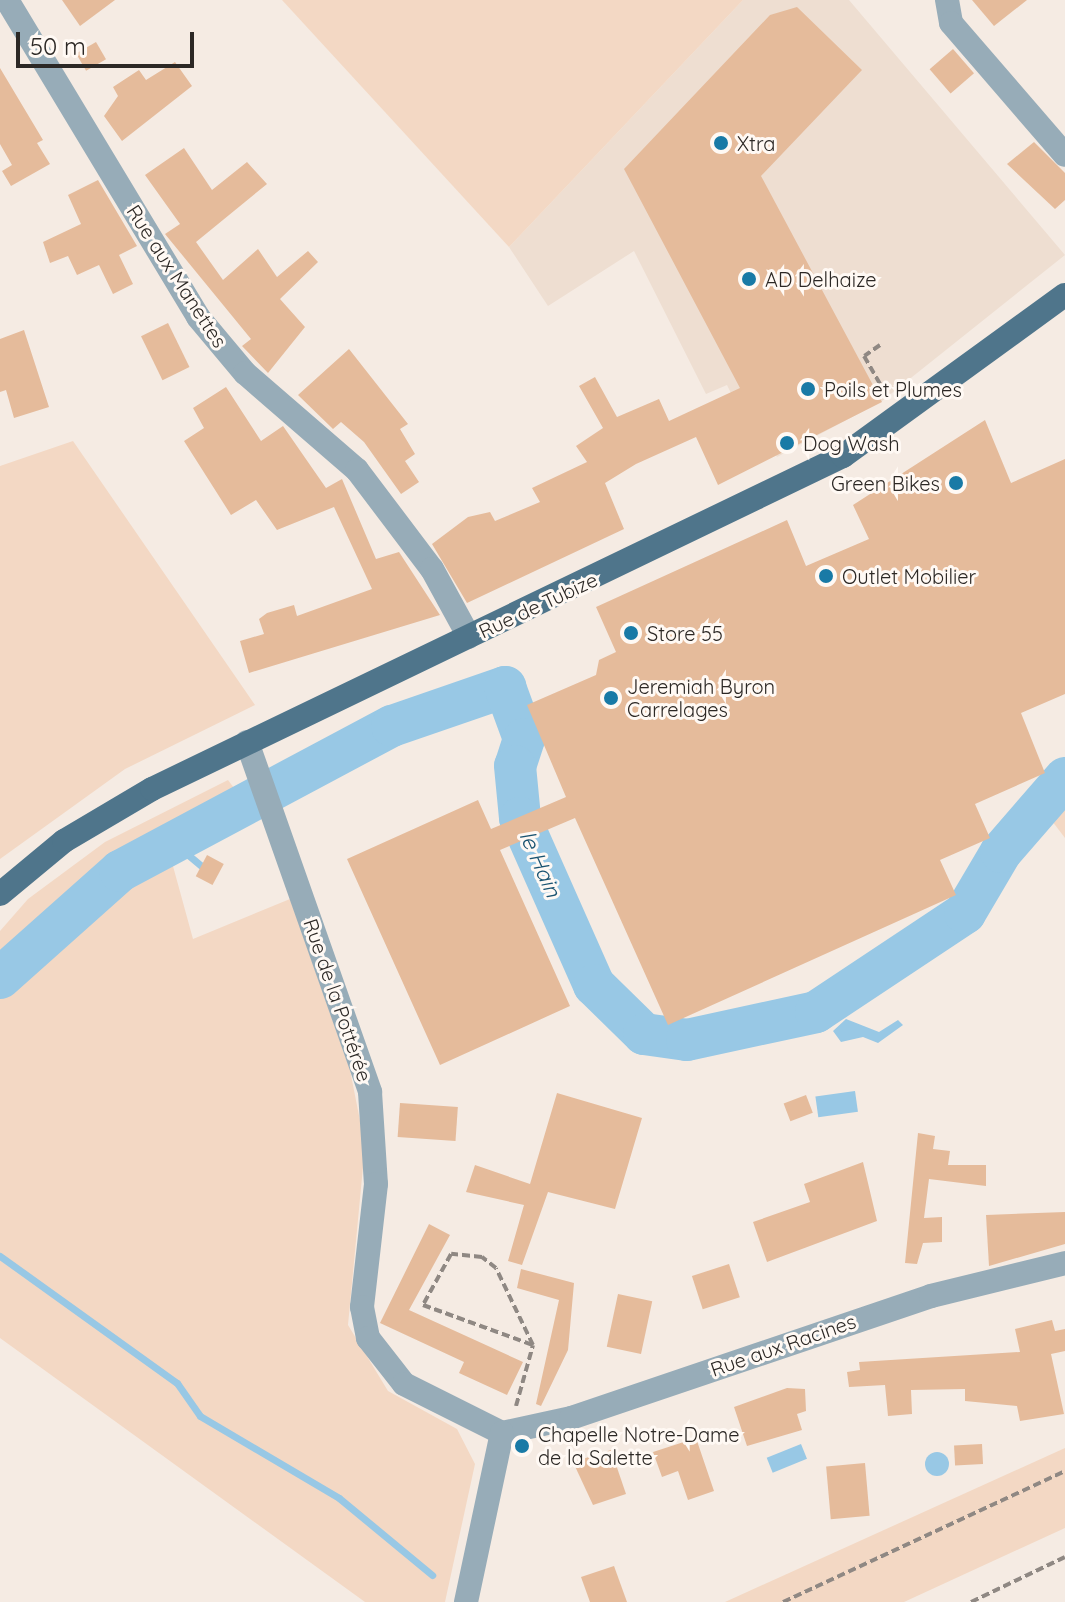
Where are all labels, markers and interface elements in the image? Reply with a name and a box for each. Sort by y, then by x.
scale bar [20,16,198,66]
text: 50 m [30,31,86,61]
place label: Xtra [737,131,775,155]
marker: Xtra [712,134,730,152]
street label: Rue aux Manettes [122,200,232,352]
place label: AD Delhaize [765,267,877,291]
marker: AD Delhaize [740,270,758,288]
place label: Poils et Plumes [824,377,962,401]
marker: Poils et Plumes [799,380,817,398]
place label: Dog Wash [803,431,900,455]
marker: Dog Wash [778,434,796,452]
place label: Green Bikes [831,471,940,495]
marker: Green Bikes [947,474,965,492]
place label: Outlet Mobilier [842,564,976,588]
street label: Rue de Tubize [475,567,601,643]
marker: Outlet Mobilier [817,567,835,585]
place label: Store 55 [647,621,723,645]
marker: Store 55 [622,624,640,642]
place label: Jeremiah Byron Carrelages [627,674,775,721]
marker: Jeremiah Byron Carrelages [602,689,620,707]
water label: le Hain [514,827,566,901]
street label: Rue de la Pottérée [299,915,377,1085]
street label: Rue aux Racines [707,1309,859,1381]
place label: Chapelle Notre-Dame de la Salette [538,1422,740,1469]
marker: Chapelle Notre-Dame de la Salette [513,1437,531,1455]

